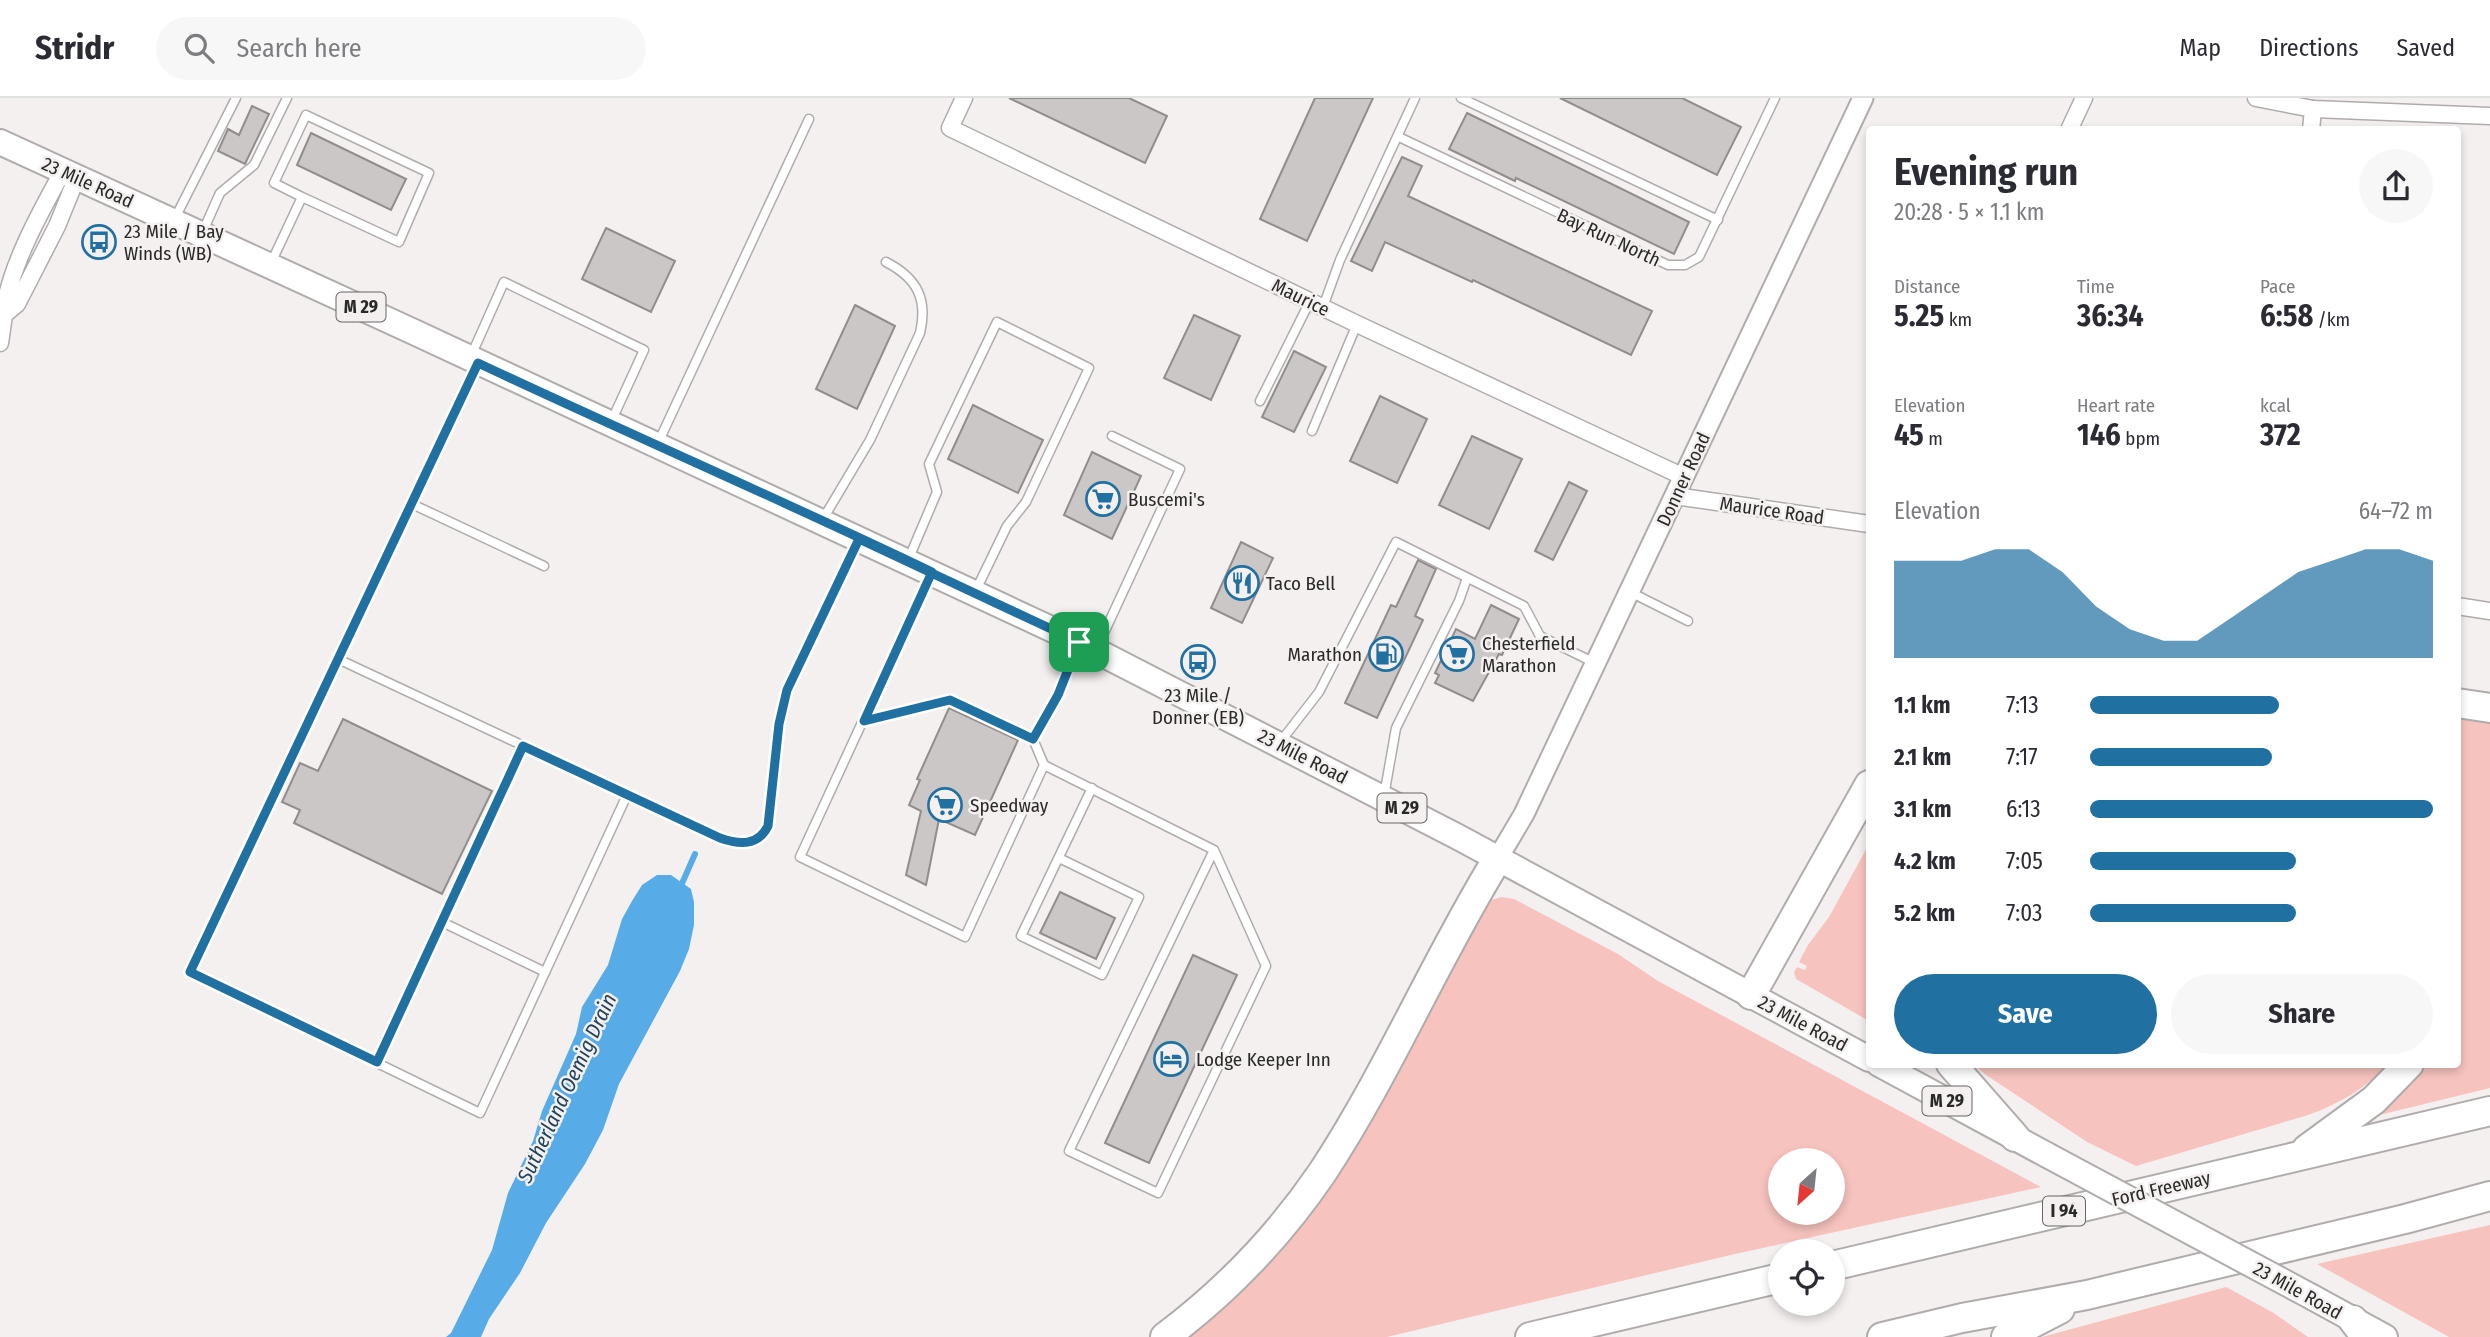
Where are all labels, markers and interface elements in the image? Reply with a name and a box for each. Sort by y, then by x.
search box [156,17,646,80]
text: Stridr [35,28,114,68]
icon: search [180,29,218,67]
text: Search here [236,33,362,64]
text: Map [2180,34,2221,62]
text: Directions [2259,34,2358,62]
text: Saved [2396,34,2455,62]
text: Evening run [1894,149,2078,195]
button: share [2359,149,2433,223]
street label: 23 Mile Road [38,152,137,213]
text: 20:28 · 5 × 1.1 km [1894,198,2044,226]
street label: Bay Run North [1553,203,1664,271]
place label: 23 Mile / Bay Winds (WB) [124,220,224,265]
bus stop icon: 23 Mile / Bay Winds (WB) [80,223,118,261]
street label: Maurice [1268,274,1333,321]
text: Distance [1894,275,1961,298]
text: Time [2077,275,2115,298]
text: Pace [2260,275,2295,298]
road number: M 29 [336,292,386,322]
text: 5.25 [1894,298,1944,334]
text: 36:34 [2077,298,2144,334]
text: 6:58 [2260,298,2313,334]
text: km [1944,308,1972,331]
text: /km [2313,308,2350,331]
text: Elevation [1894,394,1966,417]
text: Heart rate [2077,394,2155,417]
text: kcal [2260,394,2291,417]
text: 45 [1894,417,1924,453]
text: 146 [2077,417,2121,453]
text: 372 [2260,417,2301,453]
text: m [1924,427,1943,450]
text: bpm [2121,427,2160,450]
street label: Donner Road [1652,429,1715,530]
supermarket icon: Buscemi's [1084,480,1122,518]
place label: Buscemi's [1128,488,1205,511]
street label: Maurice Road [1718,492,1826,529]
text: Elevation [1894,497,1981,525]
text: 64–72 m [2359,497,2433,525]
restaurant icon: Taco Bell [1223,564,1261,602]
place label: Taco Bell [1266,572,1335,595]
pin [1049,612,1109,672]
icon: arrive [1060,623,1098,661]
place label: Chesterfield Marathon [1482,632,1575,677]
fuel station icon: Marathon [1367,635,1405,673]
supermarket icon: Chesterfield Marathon [1438,635,1476,673]
bus stop icon: 23 Mile / Donner (EB) [1179,643,1217,681]
place label: Marathon [1288,643,1362,666]
place label: 23 Mile / Donner (EB) [1152,684,1244,729]
text: 1.1 km [1894,691,1950,719]
text: 7:13 [2006,691,2039,719]
street label: 23 Mile Road [1254,724,1352,789]
text: 2.1 km [1894,743,1951,771]
text: 7:17 [2006,743,2038,771]
supermarket icon: Speedway [926,786,964,824]
place label: Speedway [970,794,1049,817]
road number: M 29 [1378,794,1426,822]
text: 3.1 km [1894,795,1952,823]
text: 6:13 [2006,795,2041,823]
text: 4.2 km [1894,847,1956,875]
text: 7:05 [2006,847,2043,875]
text: 5.2 km [1894,899,1955,927]
text: 7:03 [2006,899,2042,927]
button: Save [1894,974,2157,1054]
button: Share [2171,974,2433,1054]
water label: Sutherland Oemig Drain [511,989,622,1188]
street label: 23 Mile Road [1754,990,1851,1057]
hotel icon: Lodge Keeper Inn [1152,1040,1190,1078]
place label: Lodge Keeper Inn [1196,1048,1331,1071]
road number: M 29 [1923,1086,1972,1116]
north arrow [1768,1148,1844,1225]
map controls [1768,1148,1845,1316]
street label: Ford Freeway [2110,1166,2213,1211]
road number: I 94 [2043,1196,2085,1226]
button: locate [1768,1239,1845,1316]
street label: 23 Mile Road [2249,1257,2346,1324]

